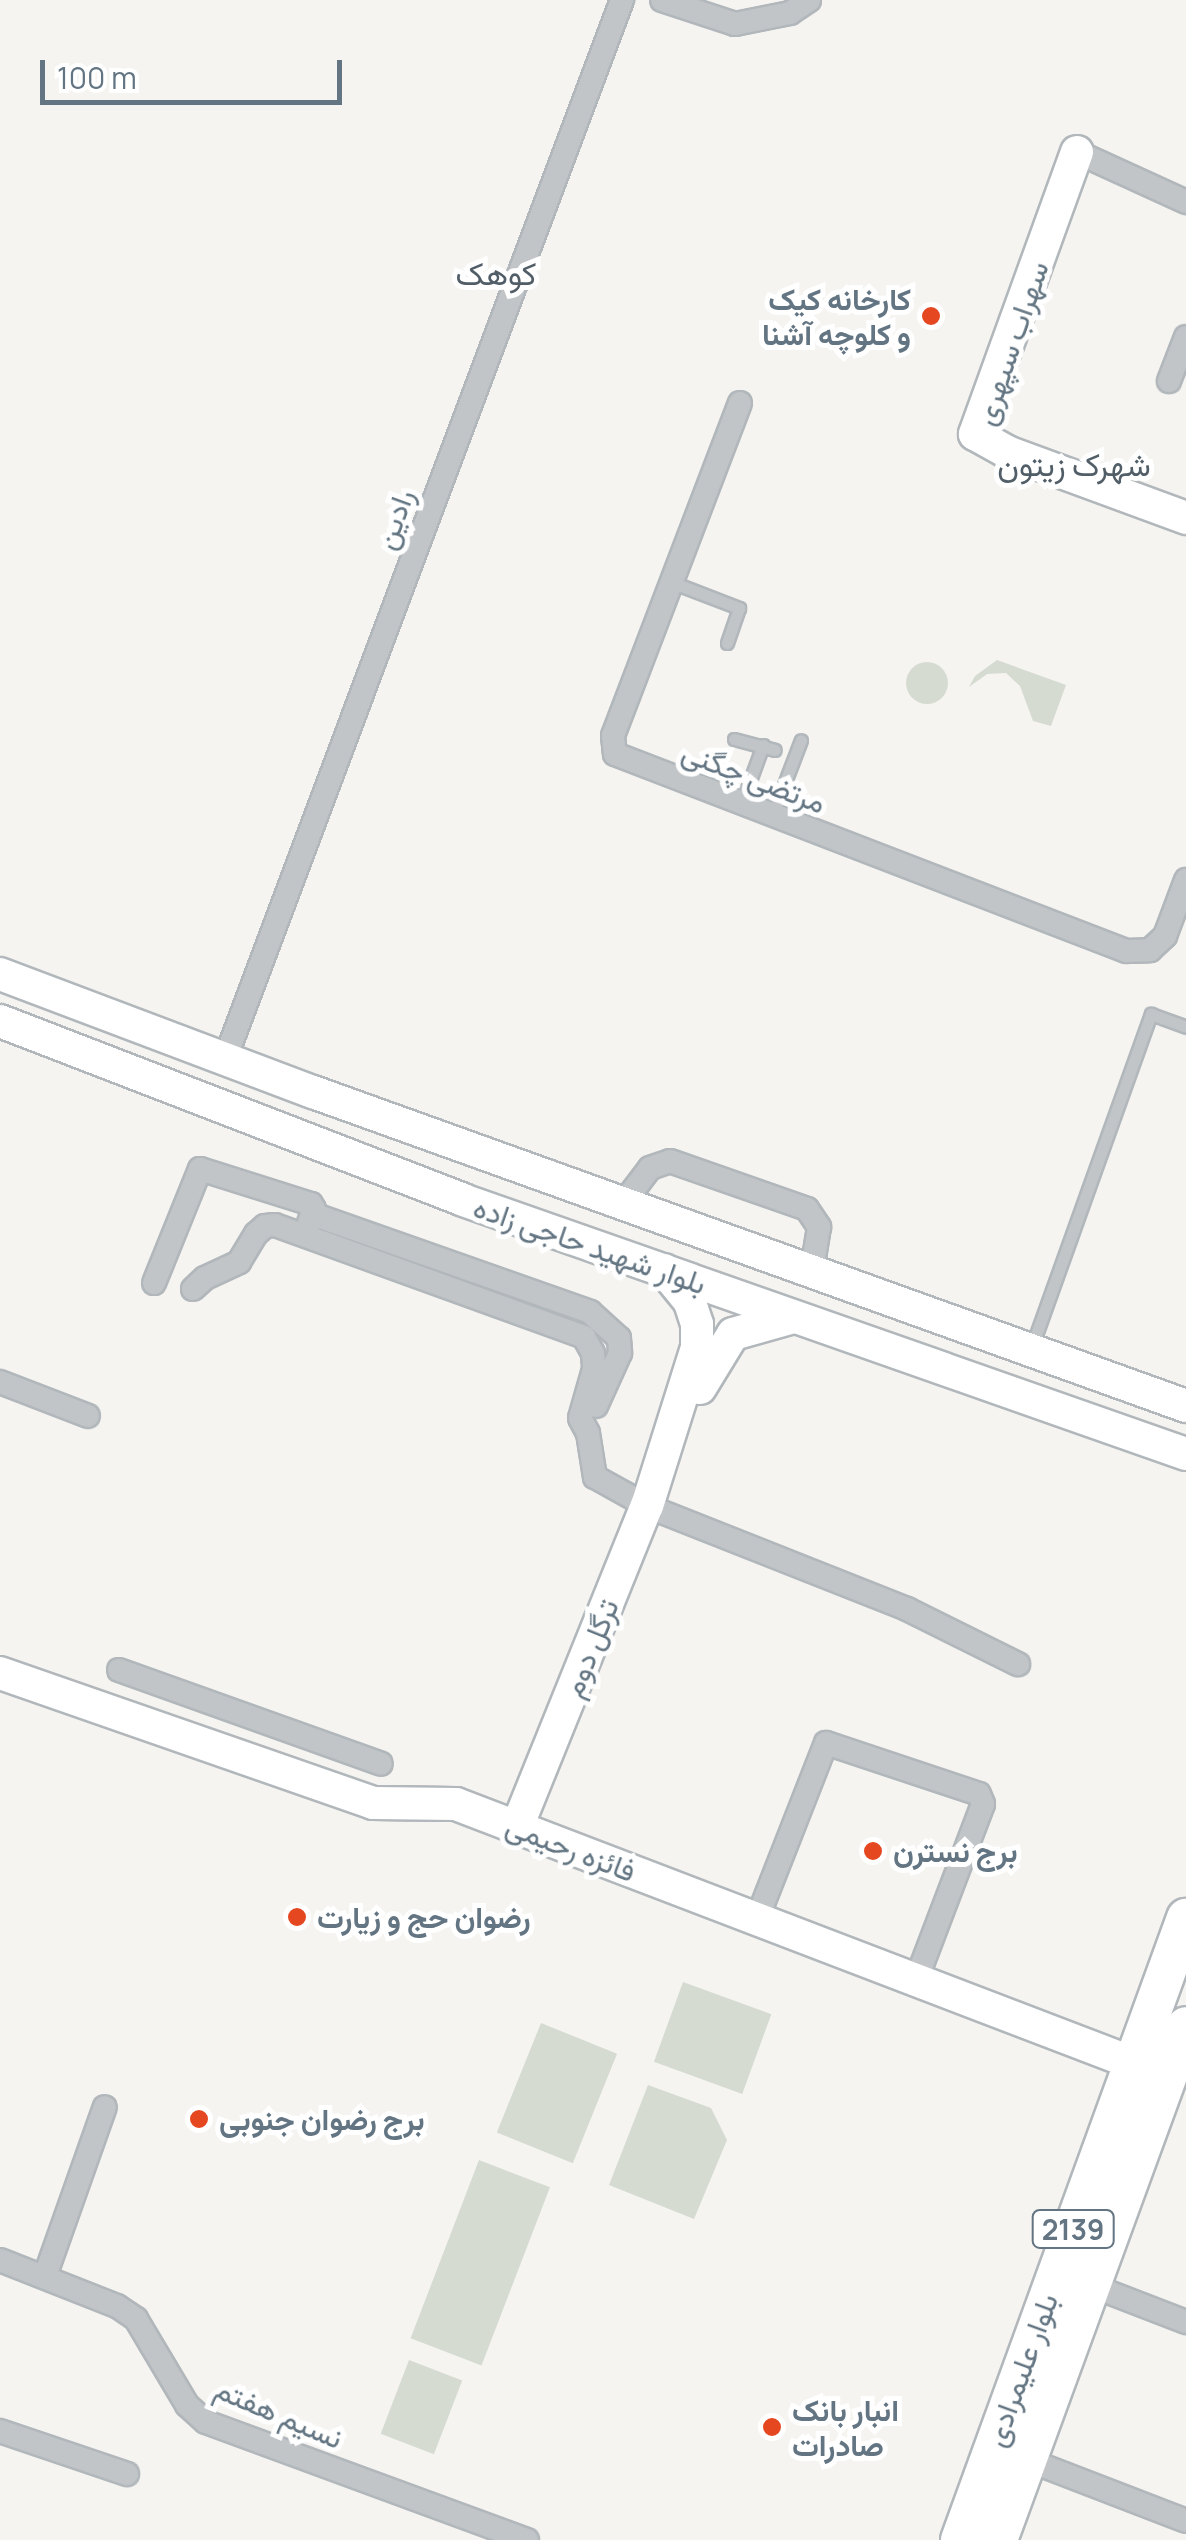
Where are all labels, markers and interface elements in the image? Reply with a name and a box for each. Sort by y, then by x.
scale bar [45,40,348,102]
text: 100 m [57,57,137,98]
district label: کوهک [456,254,536,292]
street label: سهراب سپهری [966,256,1056,430]
place label: کارخانه کیک و کلوچه آشنا [762,281,911,352]
marker: کارخانه کیک و کلوچه آشنا [920,305,942,327]
district label: شهرک زیتون [997,445,1151,483]
street label: رادین [367,484,421,554]
street label: مرتضی چگنی [677,733,831,821]
street label: بلوار شهید حاجی زاده [469,1188,711,1302]
street label: ترگل دوم [554,1594,626,1702]
street label: فائزه رحیمی [501,1807,641,1889]
place label: برج نسترن [893,1833,1018,1869]
marker: برج نسترن [862,1840,884,1862]
place label: رضوان حج و زیارت [317,1899,531,1935]
marker: رضوان حج و زیارت [286,1906,308,1928]
place label: برج رضوان جنوبی [219,2101,425,2137]
marker: برج رضوان جنوبی [188,2108,210,2130]
road number: 2139 [1030,2206,1116,2252]
street label: بلوار علیمرادی [977,2289,1065,2451]
street label: نسیم هفتم [210,2370,348,2456]
place label: انبار بانک صادرات [792,2392,899,2462]
marker: انبار بانک صادرات [761,2416,783,2438]

